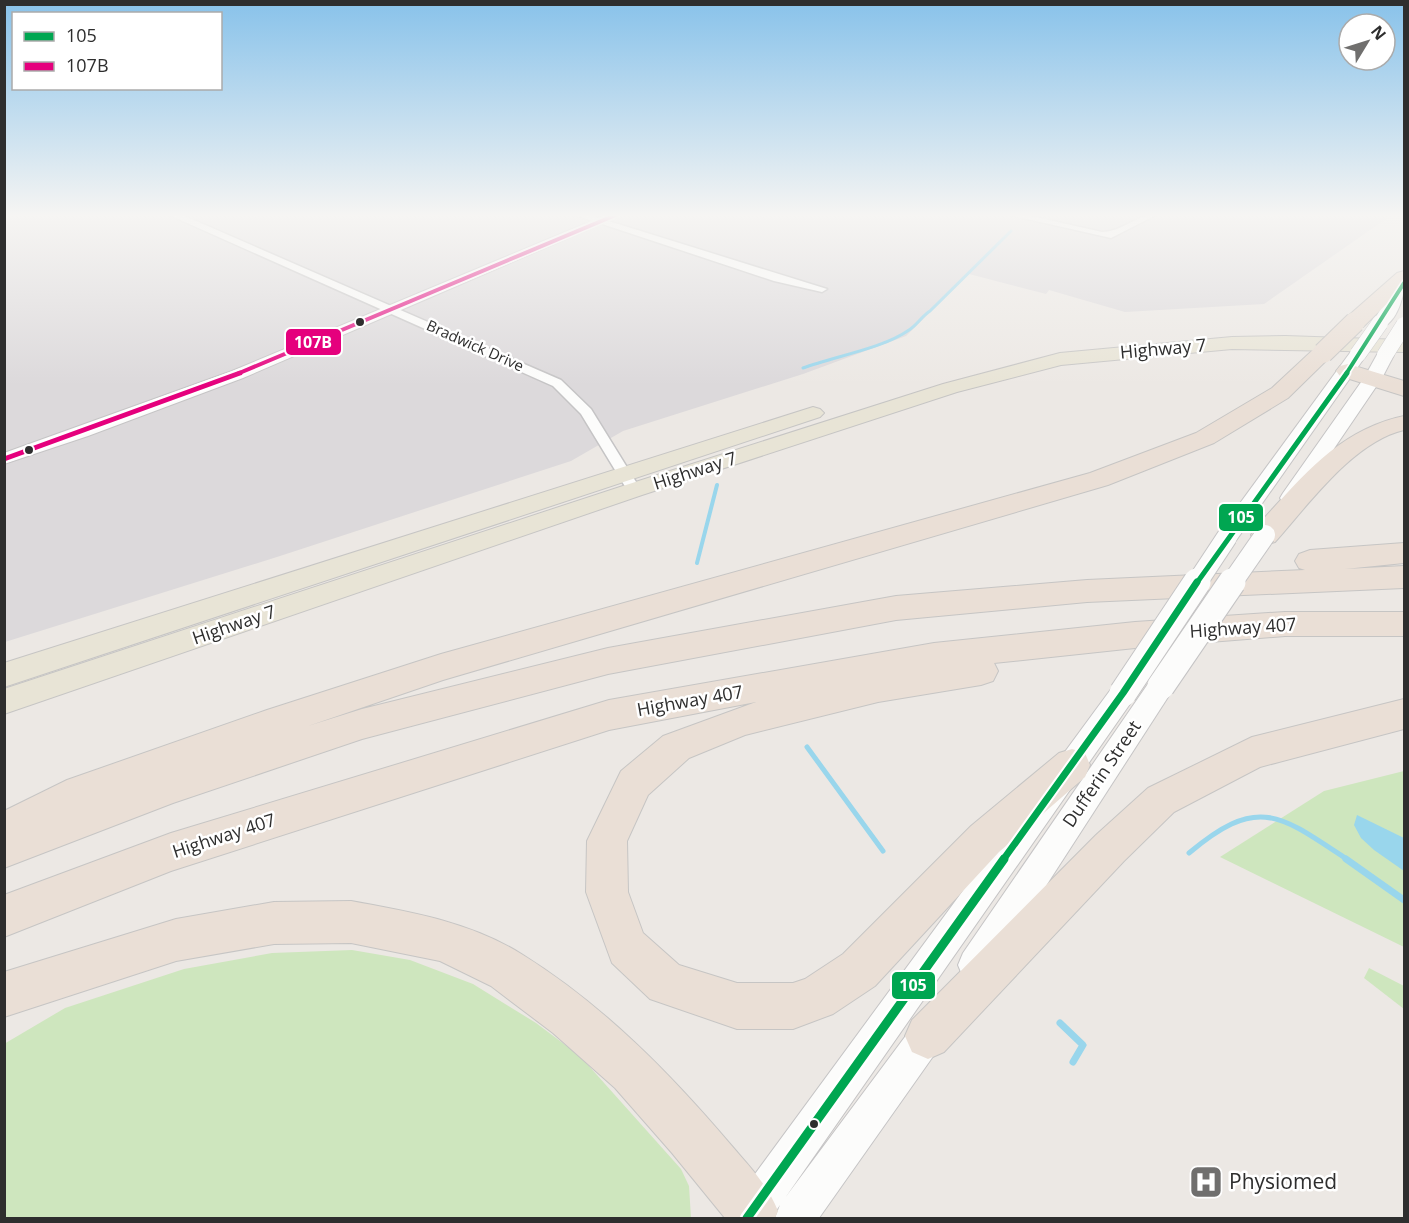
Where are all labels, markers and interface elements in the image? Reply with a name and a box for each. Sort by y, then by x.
legend [12,12,222,90]
north arrow [1337,12,1397,72]
text: N [1366,21,1391,45]
text: 105 [66,23,97,47]
text: 107B [66,53,109,77]
street label: Bradwick Drive [424,315,527,375]
unlabelled marker [354,316,366,328]
line badge: 107B [285,328,342,356]
text: 107B [294,331,332,353]
street label: Highway 7 [1119,332,1207,364]
unlabelled marker [23,444,35,456]
street label: Highway 7 [650,445,740,495]
line badge: 105 [1218,503,1264,532]
text: 105 [1227,506,1255,528]
street label: Highway 7 [189,599,279,649]
street label: Highway 407 [1189,611,1297,643]
street label: Highway 407 [635,679,745,721]
street label: Dufferin Street [1056,715,1146,832]
street label: Highway 407 [169,807,278,863]
line badge: 105 [891,971,936,1000]
text: 105 [899,974,927,996]
unlabelled marker [808,1118,820,1130]
hospital icon: Physiomed [1188,1164,1224,1200]
place label: Physiomed [1229,1167,1337,1195]

